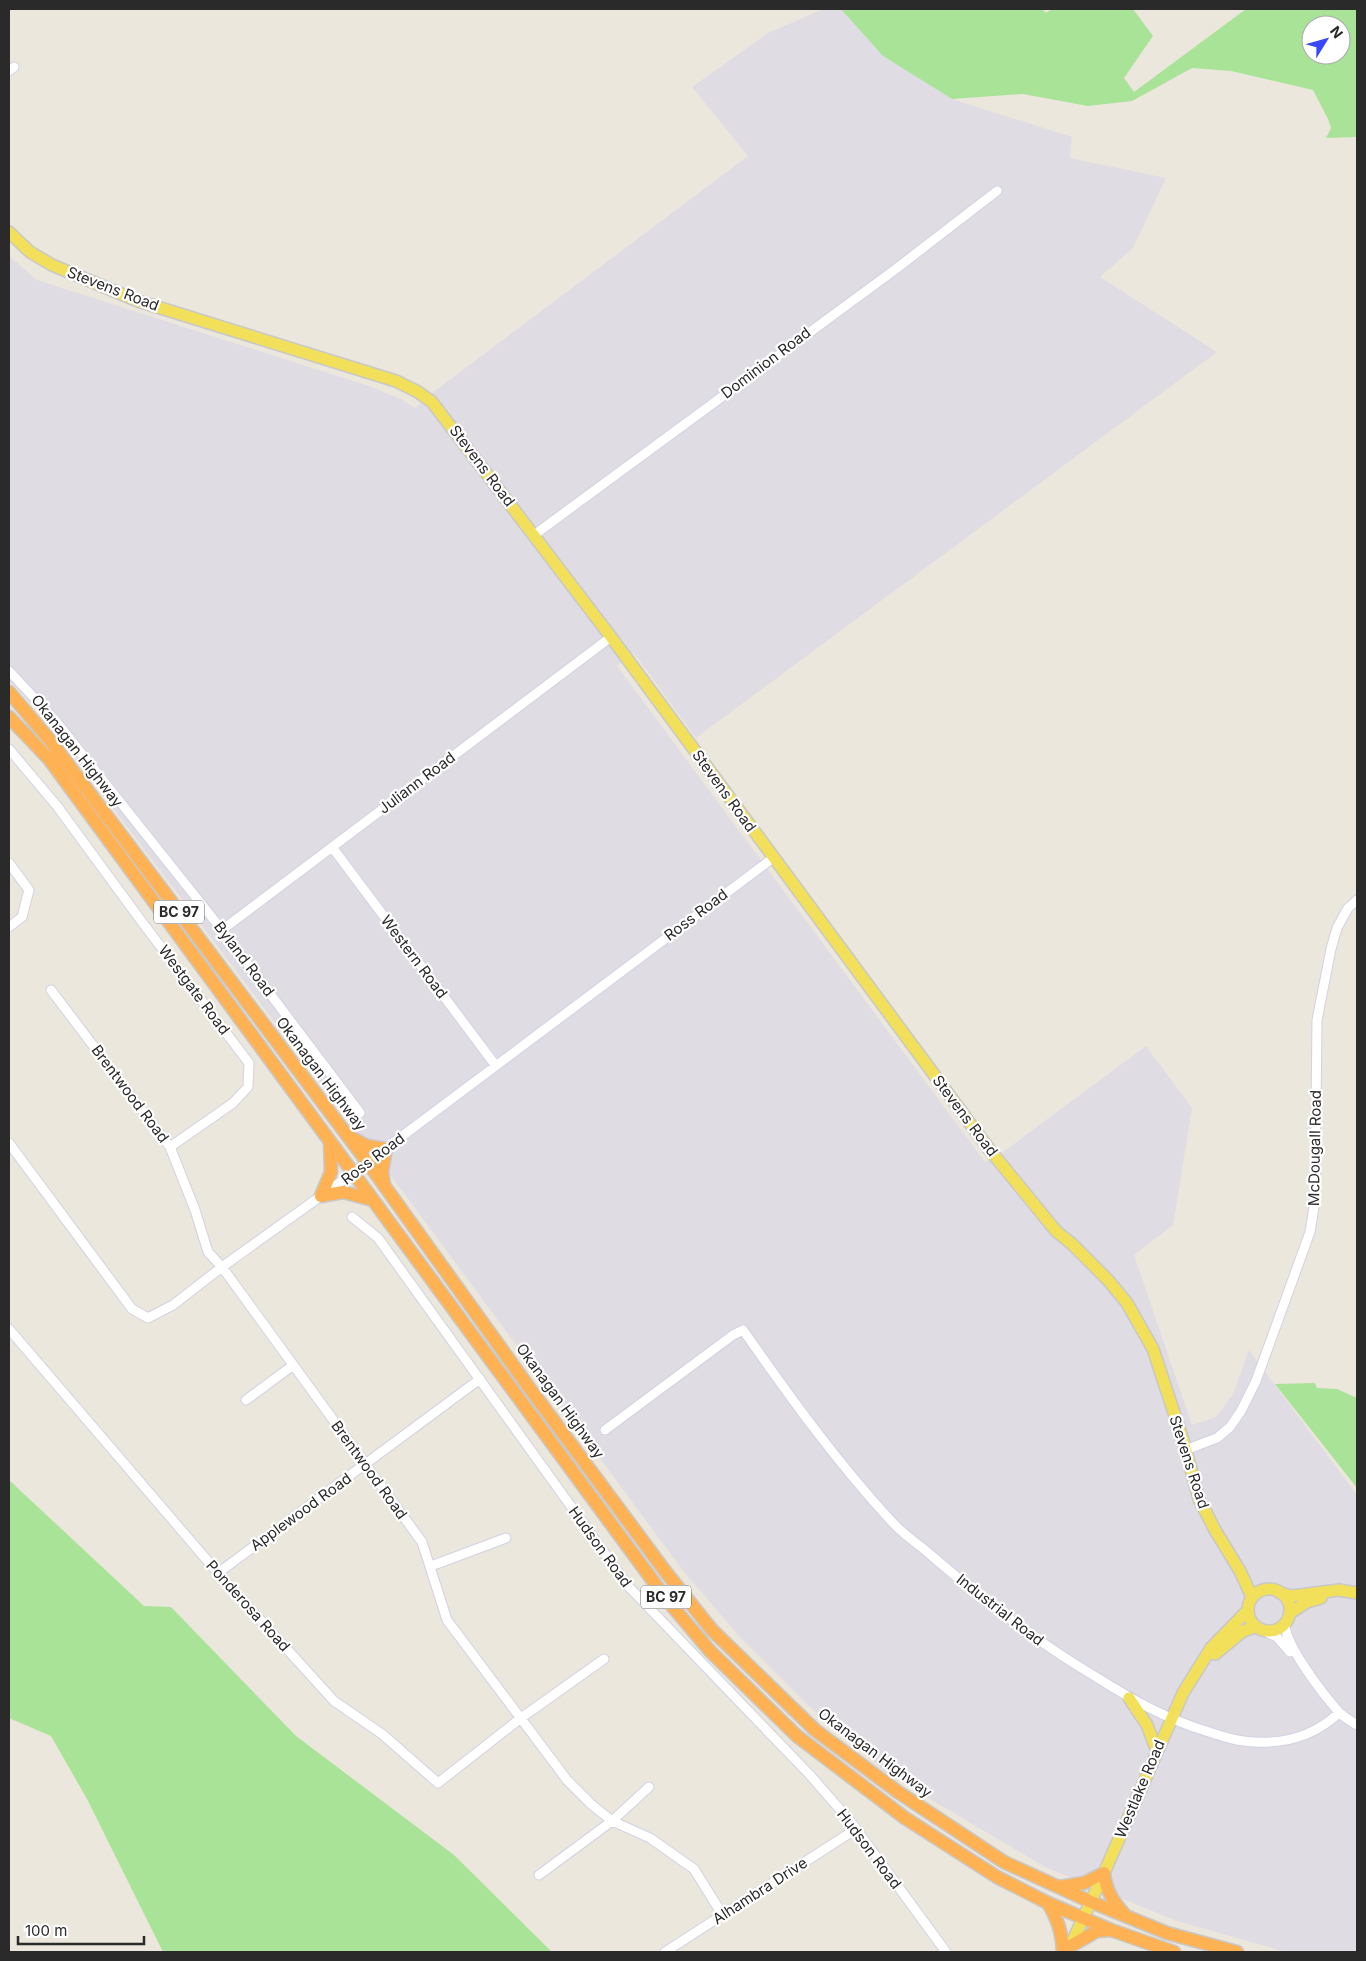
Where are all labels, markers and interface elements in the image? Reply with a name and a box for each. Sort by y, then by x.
north arrow [1301,15,1351,65]
text: N [1327,22,1347,41]
street label: Stevens Road [65,262,162,315]
street label: Dominion Road [717,323,814,402]
street label: Stevens Road [446,421,519,510]
street label: Okanagan Highway [27,691,128,811]
street label: Stevens Road [688,746,761,835]
street label: Juliann Road [375,748,459,818]
street label: Ross Road [660,885,731,945]
road number: BC 97 [154,900,204,924]
street label: Western Road [377,911,452,1002]
street label: Byland Road [210,918,279,1000]
street label: Westgate Road [155,941,234,1038]
street label: Okanagan Highway [272,1013,371,1135]
street label: Brentwood Road [87,1041,173,1146]
street label: Stevens Road [929,1071,1002,1160]
street label: McDougall Road [1304,1090,1325,1206]
street label: Ross Road [337,1129,408,1189]
street label: Okanagan Highway [512,1339,609,1463]
street label: Stevens Road [1165,1413,1213,1511]
street label: Brentwood Road [327,1417,412,1523]
street label: Applewood Road [246,1469,355,1555]
street label: Hudson Road [565,1503,636,1591]
street label: Ponderosa Road [202,1556,294,1655]
street label: Industrial Road [953,1570,1048,1650]
road number: BC 97 [641,1585,691,1608]
street label: Okanagan Highway [815,1704,937,1802]
street label: Westlake Road [1110,1737,1169,1841]
street label: Hudson Road [833,1805,906,1893]
street label: Alhambra Drive [709,1853,811,1928]
scale bar [18,1914,144,1946]
text: 100 m [25,1921,67,1940]

